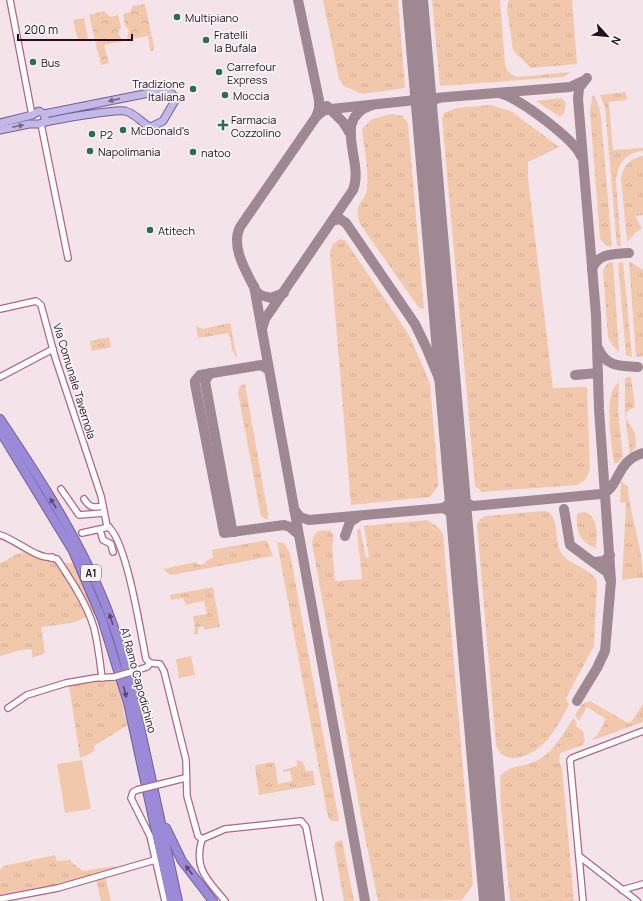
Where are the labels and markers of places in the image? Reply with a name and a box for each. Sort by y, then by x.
place label: Multipiano [185,10,239,25]
marker: Multipiano [172,12,182,22]
place label: Fratelli la Bufala [214,27,257,55]
marker: Fratelli la Bufala [201,35,211,45]
place label: Bus [41,55,60,70]
marker: Bus [28,57,38,67]
place label: Carrefour Express [227,59,276,87]
marker: Carrefour Express [214,67,224,77]
place label: Tradizione Italiana [132,76,186,104]
marker: Tradizione Italiana [188,84,198,94]
place label: Moccia [233,88,269,103]
marker: Moccia [220,90,230,100]
place label: Farmacia Cozzolino [231,112,282,140]
marker: Farmacia Cozzolino [218,120,228,130]
place label: McDonald's [131,123,189,138]
marker: McDonald's [118,125,128,135]
place label: P2 [100,127,113,142]
marker: P2 [87,129,97,139]
place label: Napolimania [98,144,160,159]
place label: natoo [201,145,231,160]
marker: Napolimania [85,146,95,156]
marker: natoo [188,147,198,157]
place label: Atitech [158,223,195,238]
marker: Atitech [145,225,155,235]

